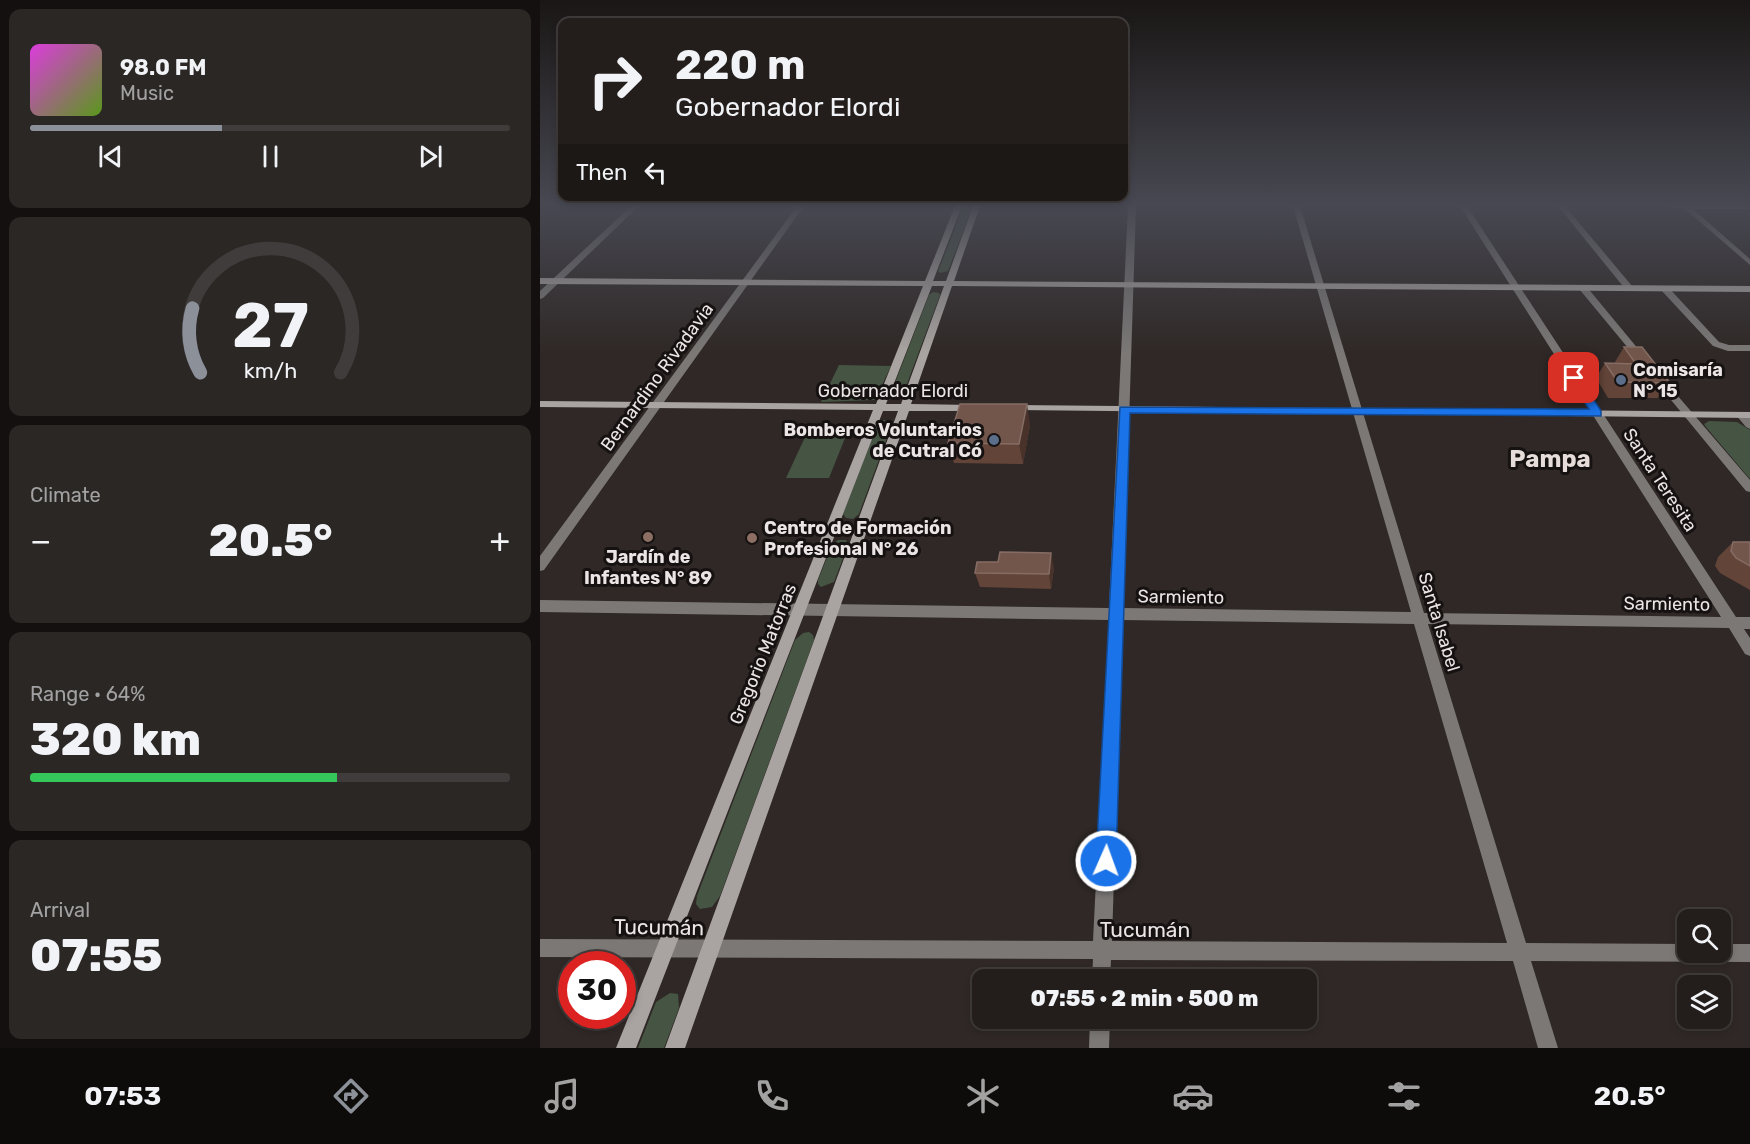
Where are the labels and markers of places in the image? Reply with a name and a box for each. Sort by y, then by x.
pin [1548,352,1599,403]
place label: Comisaría N° 15 [1633,359,1723,402]
marker: Comisaría N° 15 [1614,373,1628,387]
place label: Bomberos Voluntarios de Cutral Có [783,419,982,462]
marker: Bomberos Voluntarios de Cutral Có [987,433,1001,447]
place label: Centro de Formación Profesional N° 26 [764,517,952,560]
marker: Jardín de Infantes N° 89 [641,530,655,544]
marker: Centro de Formación Profesional N° 26 [745,531,759,545]
place label: Jardín de Infantes N° 89 [584,546,712,589]

